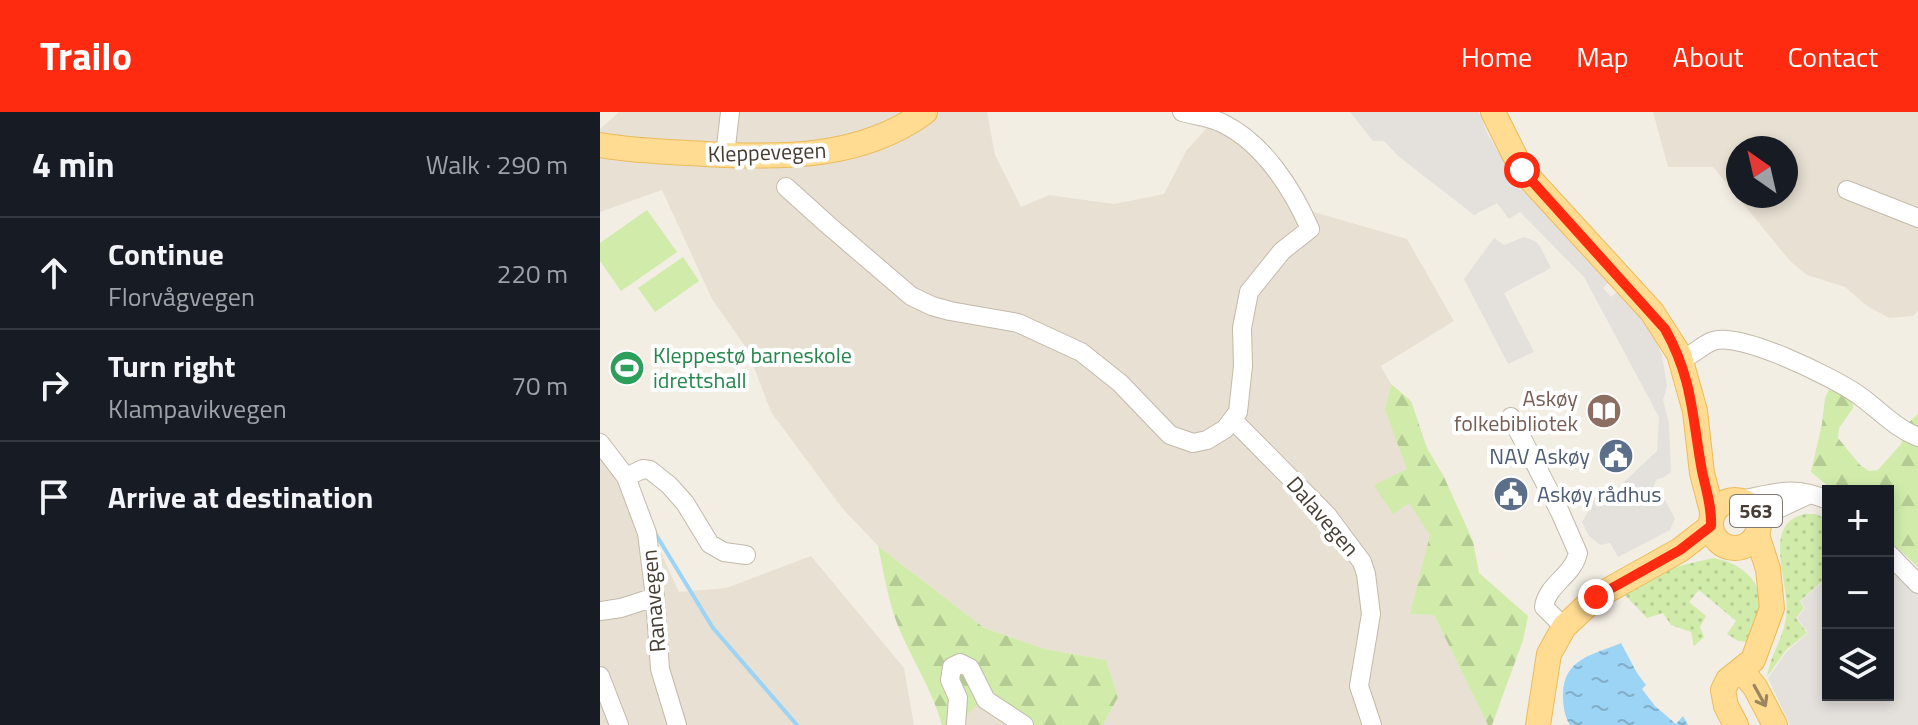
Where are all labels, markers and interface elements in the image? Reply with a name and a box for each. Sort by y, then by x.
text: Trailo [40,27,132,85]
text: Home [1461,35,1532,78]
text: Map [1576,35,1629,78]
text: About [1673,35,1743,78]
text: Contact [1787,35,1878,78]
street label: Kleppevegen [707,133,827,171]
north arrow [1726,136,1798,208]
text: 4 min [32,138,115,190]
text: Walk · 290 m [426,145,568,184]
route start [1504,152,1540,188]
text: Continue [108,231,224,277]
icon: ahead [32,251,76,295]
text: 220 m [497,254,568,293]
text: Florvågvegen [108,277,255,316]
place label: Kleppestø barneskole idrettshall [653,338,852,397]
text: Turn right [108,343,236,389]
sports icon: Kleppestø barneskole idrettshall [608,349,646,387]
icon: right [32,363,76,407]
text: 70 m [511,366,568,405]
place label: Askøy folkebibliotek [1454,381,1578,440]
text: Klampavikvegen [108,389,287,428]
library icon: Askøy folkebibliotek [1585,392,1623,430]
public building icon: NAV Askøy [1597,437,1635,475]
place label: NAV Askøy [1489,439,1590,473]
street label: Dalavegen [1278,468,1368,564]
text: Arrive at destination [108,474,373,520]
icon: arrive [32,475,76,519]
public building icon: Askøy rådhus [1492,475,1530,513]
place label: Askøy rådhus [1537,477,1661,511]
map controls [1822,485,1894,701]
button: + [1822,485,1894,557]
road number: 563 [1730,495,1782,527]
street label: Ranavegen [632,548,674,654]
button: − [1822,557,1894,629]
route end [1578,579,1614,615]
button: layers [1822,629,1894,701]
one-way arrow [1753,684,1768,708]

